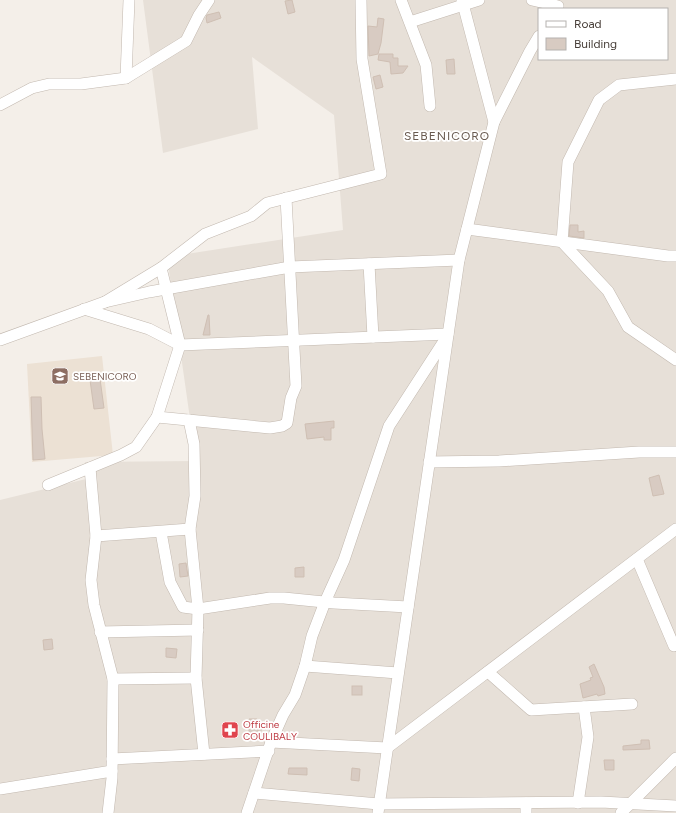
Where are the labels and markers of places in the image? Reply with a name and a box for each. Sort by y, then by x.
school or university icon: SEBENICORO [50,366,70,386]
place label: SEBENICORO [73,370,137,383]
place label: Officine COULIBALY [243,718,297,743]
pharmacy icon: Officine COULIBALY [220,720,240,740]

